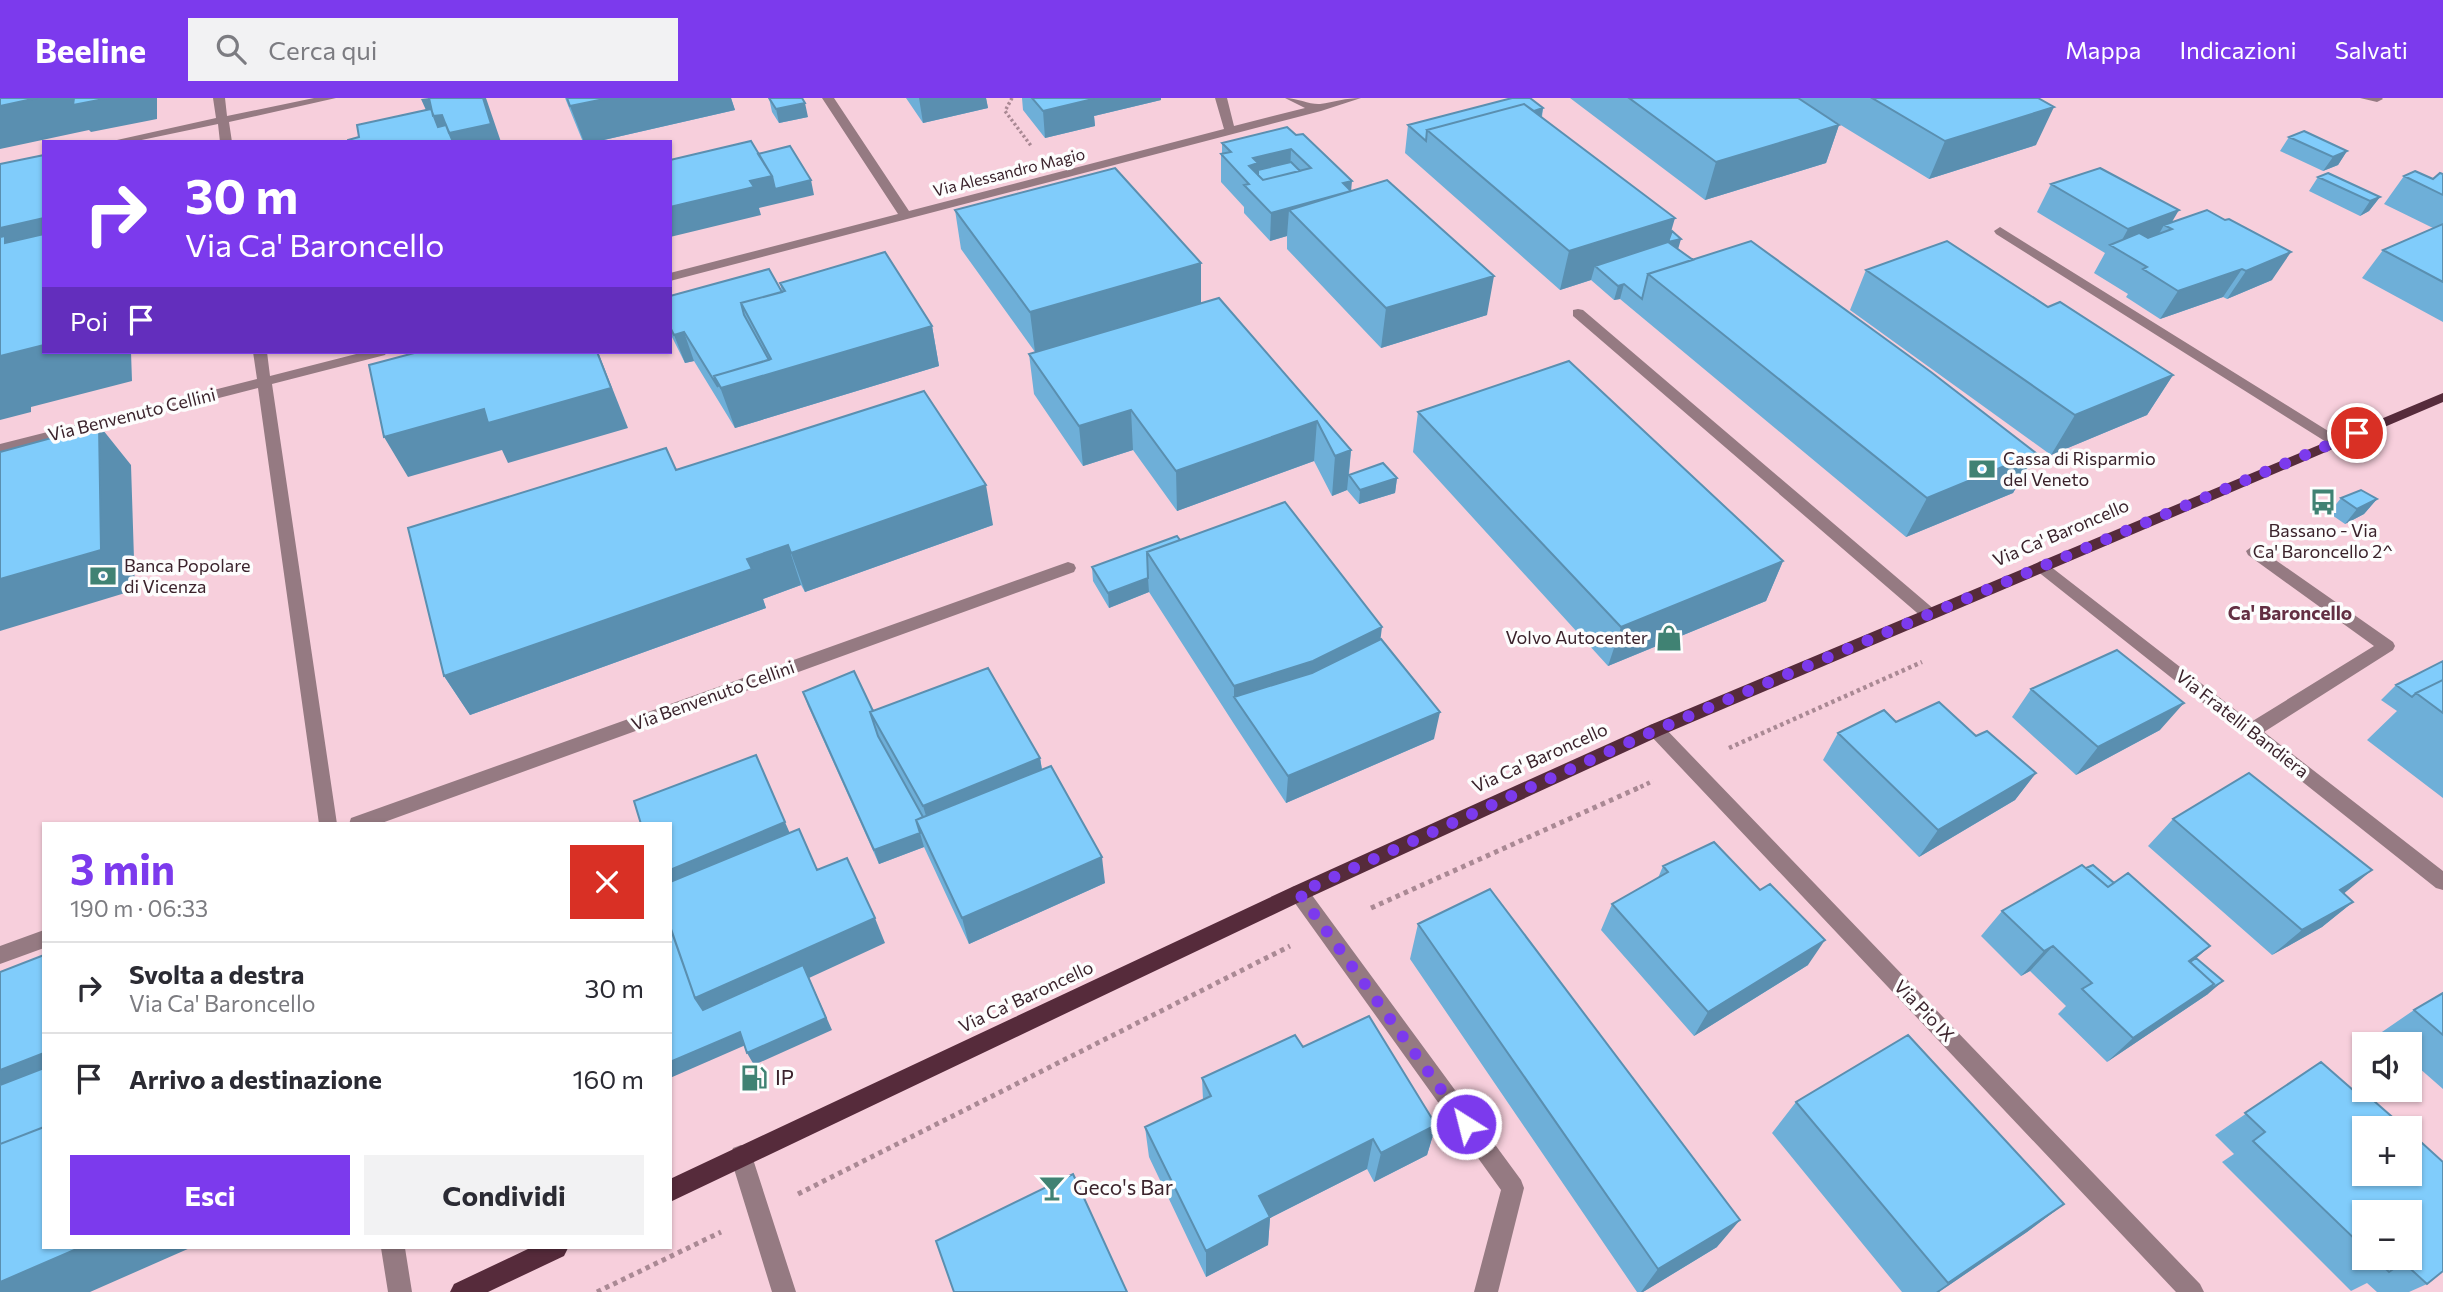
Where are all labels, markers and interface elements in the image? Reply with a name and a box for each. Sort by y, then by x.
search box [188,18,678,81]
text: Beeline [35,29,146,70]
icon: search [212,30,250,68]
text: Cerca qui [268,34,378,65]
text: Mappa [2065,35,2141,64]
text: Indicazioni [2179,35,2297,64]
text: Salvati [2335,35,2408,64]
street label: Via Alessandro Magio [931,143,1087,200]
text: 30 m [185,164,298,224]
icon: right [70,168,161,259]
text: Via Ca' Baroncello [185,224,444,264]
icon: arrive [122,301,160,339]
text: Poi [70,305,108,336]
street label: Via Benvenuto Cellini [46,383,218,445]
pin [2327,403,2387,463]
icon: arrive [2338,414,2376,452]
place label: Cassa di Risparmio del Veneto [2003,447,2156,490]
bank icon: Cassa di Risparmio del Veneto [1967,454,1997,484]
bus stop icon: Bassano - Via Ca' Baroncello 2^ [2308,487,2338,517]
street label: Via Ca' Baroncello [1989,493,2132,571]
place label: Bassano - Via Ca' Baroncello 2^ [2253,519,2393,562]
place label: Banca Popolare di Vicenza [124,554,251,597]
bank icon: Banca Popolare di Vicenza [88,561,118,591]
district label: Ca' Baroncello [2228,601,2352,624]
shop icon: Volvo Autocenter [1654,623,1684,653]
place label: Volvo Autocenter [1506,626,1648,648]
street label: Via Benvenuto Cellini [628,655,797,735]
street label: Via Fratelli Bandiera [2172,664,2313,782]
street label: Via Ca' Baroncello [1468,717,1611,797]
text: 3 min [70,842,175,894]
button: close [570,845,644,919]
text: 190 m · 06:33 [70,894,208,922]
street label: Via Ca' Baroncello [955,955,1096,1037]
text: Svolta a destra [129,958,304,989]
icon: right [70,969,108,1007]
text: 30 m [585,972,644,1003]
street label: Via Pio IX [1890,975,1959,1046]
text: Via Ca' Baroncello [129,989,316,1017]
map controls [2352,1032,2422,1270]
button: sound [2352,1032,2422,1102]
icon: arrive [70,1060,108,1098]
text: Arrivo a destinazione [129,1063,382,1094]
text: 160 m [572,1063,644,1094]
fuel station icon: IP [739,1063,769,1093]
place label: IP [775,1064,794,1089]
position arrow [1429,1087,1503,1161]
button: + [2352,1116,2422,1186]
button: Esci [70,1155,350,1235]
button: Condividi [364,1155,644,1235]
bar icon: Geco's Bar [1037,1173,1067,1203]
place label: Geco's Bar [1073,1174,1173,1199]
button: − [2352,1200,2422,1270]

